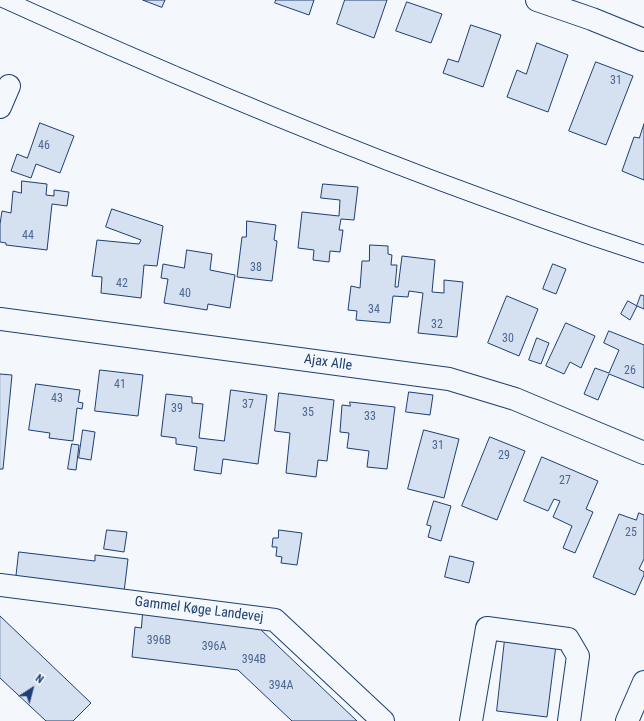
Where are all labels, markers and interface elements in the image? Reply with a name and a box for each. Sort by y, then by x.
house number: 31 [610,74,622,88]
house number: 46 [38,139,50,153]
house number: 44 [22,229,34,243]
house number: 38 [250,261,262,275]
house number: 42 [116,277,128,291]
house number: 40 [179,287,191,301]
house number: 34 [368,303,380,317]
house number: 32 [431,318,443,332]
house number: 30 [502,332,514,346]
street label: Ajax Alle [303,351,353,375]
house number: 26 [624,364,636,378]
house number: 41 [114,378,126,392]
house number: 43 [51,392,63,406]
house number: 37 [242,398,254,412]
house number: 39 [171,402,183,416]
house number: 35 [302,406,314,420]
house number: 33 [364,410,376,424]
house number: 31 [432,439,444,453]
house number: 29 [498,449,510,463]
house number: 27 [559,474,571,488]
house number: 25 [625,526,637,540]
street label: Gammel Køge Landevej [134,594,264,626]
house number: 396B [147,634,171,648]
house number: 396A [202,640,226,654]
house number: 394B [242,653,266,667]
north arrow [12,669,52,709]
text: N [33,672,46,686]
house number: 394A [269,679,293,693]

